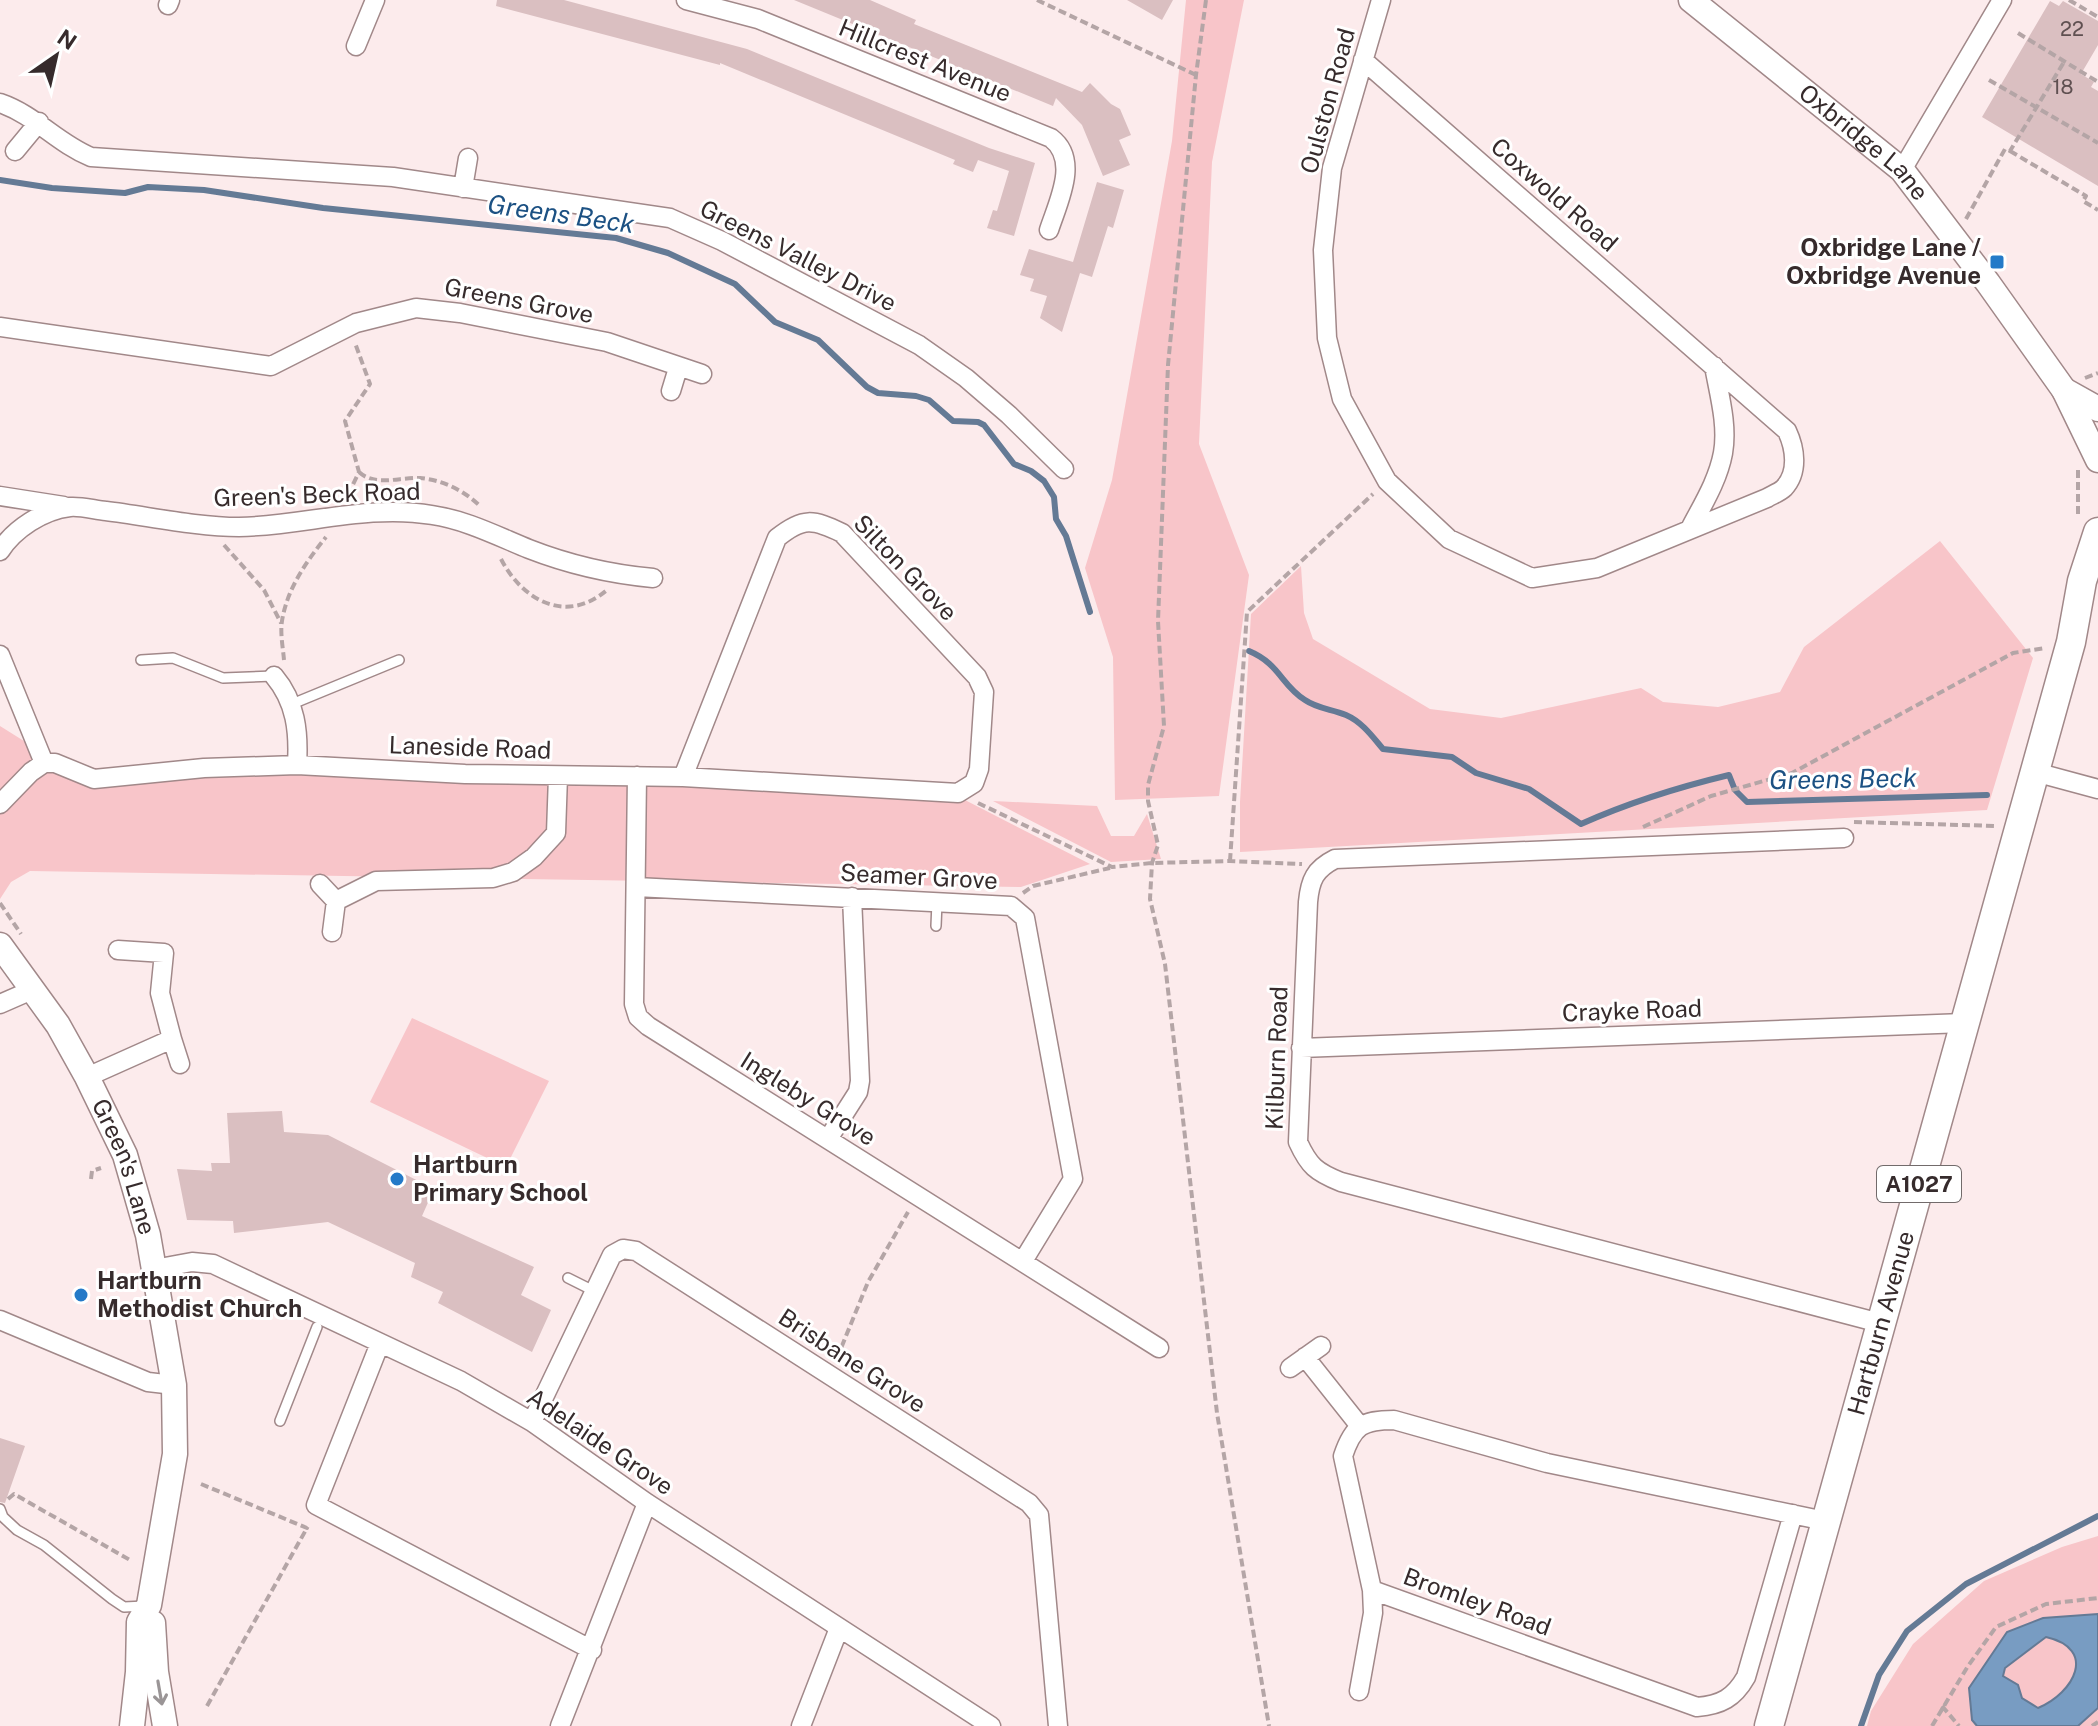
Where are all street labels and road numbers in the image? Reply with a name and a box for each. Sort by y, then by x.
street label: Hillcrest Avenue [835,13,1016,107]
street label: Oulston Road [1294,25,1360,177]
street label: Oxbridge Lane [1794,78,1935,205]
street label: Coxwold Road [1486,132,1624,257]
street label: Greens Valley Drive [696,194,901,317]
street label: Greens Grove [442,272,596,328]
street label: Green's Beck Road [213,476,421,512]
street label: Silton Grove [848,509,963,626]
street label: Laneside Road [388,730,552,764]
street label: Seamer Grove [839,858,999,894]
street label: Kilburn Road [1259,986,1293,1130]
street label: Crayke Road [1561,994,1703,1026]
street label: Ingleby Grove [736,1045,881,1151]
street label: Green's Lane [87,1094,162,1238]
road number: A1027 [1877,1166,1961,1202]
street label: Hartburn Avenue [1841,1228,1919,1418]
street label: Brisbane Grove [774,1302,931,1418]
street label: Adelaide Grove [522,1382,679,1500]
street label: Bromley Road [1400,1561,1555,1641]

